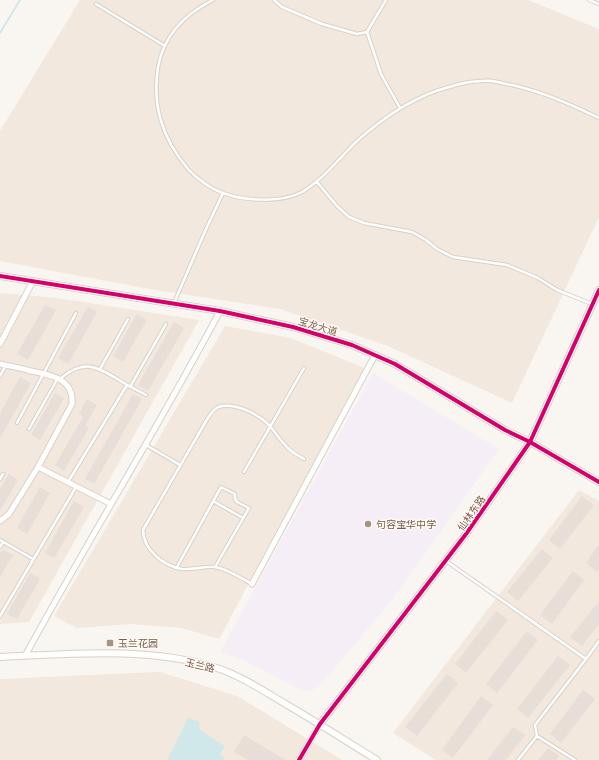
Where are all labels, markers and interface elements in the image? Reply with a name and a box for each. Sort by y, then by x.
street label: 宝龙大道 [297,314,339,338]
street label: 仙林东路 [455,493,487,533]
place label: 句容宝华中学 [376,518,436,530]
marker: 句容宝华中学 [363,519,373,529]
place label: 玉兰花园 [118,637,158,649]
marker: 玉兰花园 [105,638,115,648]
street label: 玉兰路 [184,656,216,674]

